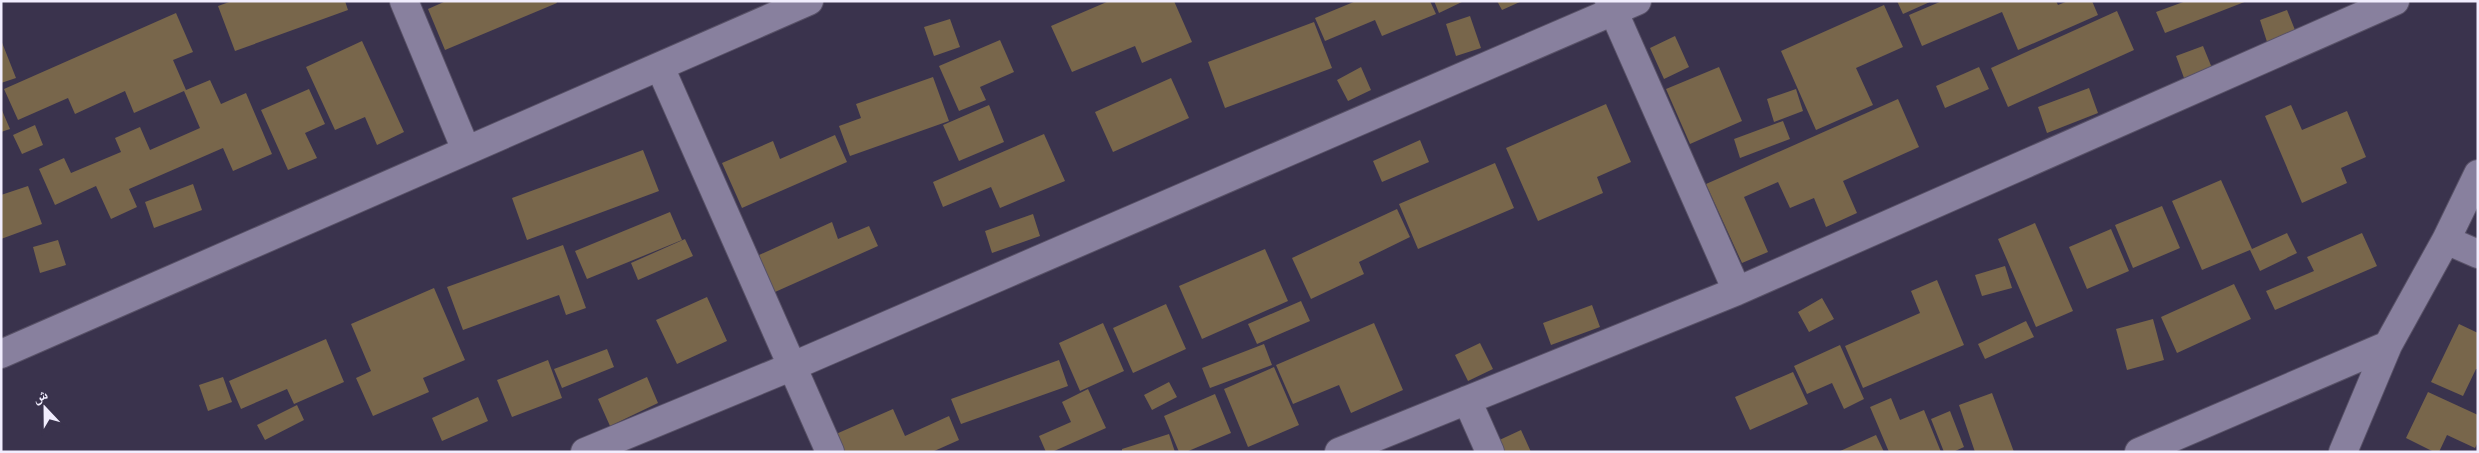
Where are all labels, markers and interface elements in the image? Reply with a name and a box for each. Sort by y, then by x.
north arrow [20,383,70,433]
text: ش [30,385,51,409]

